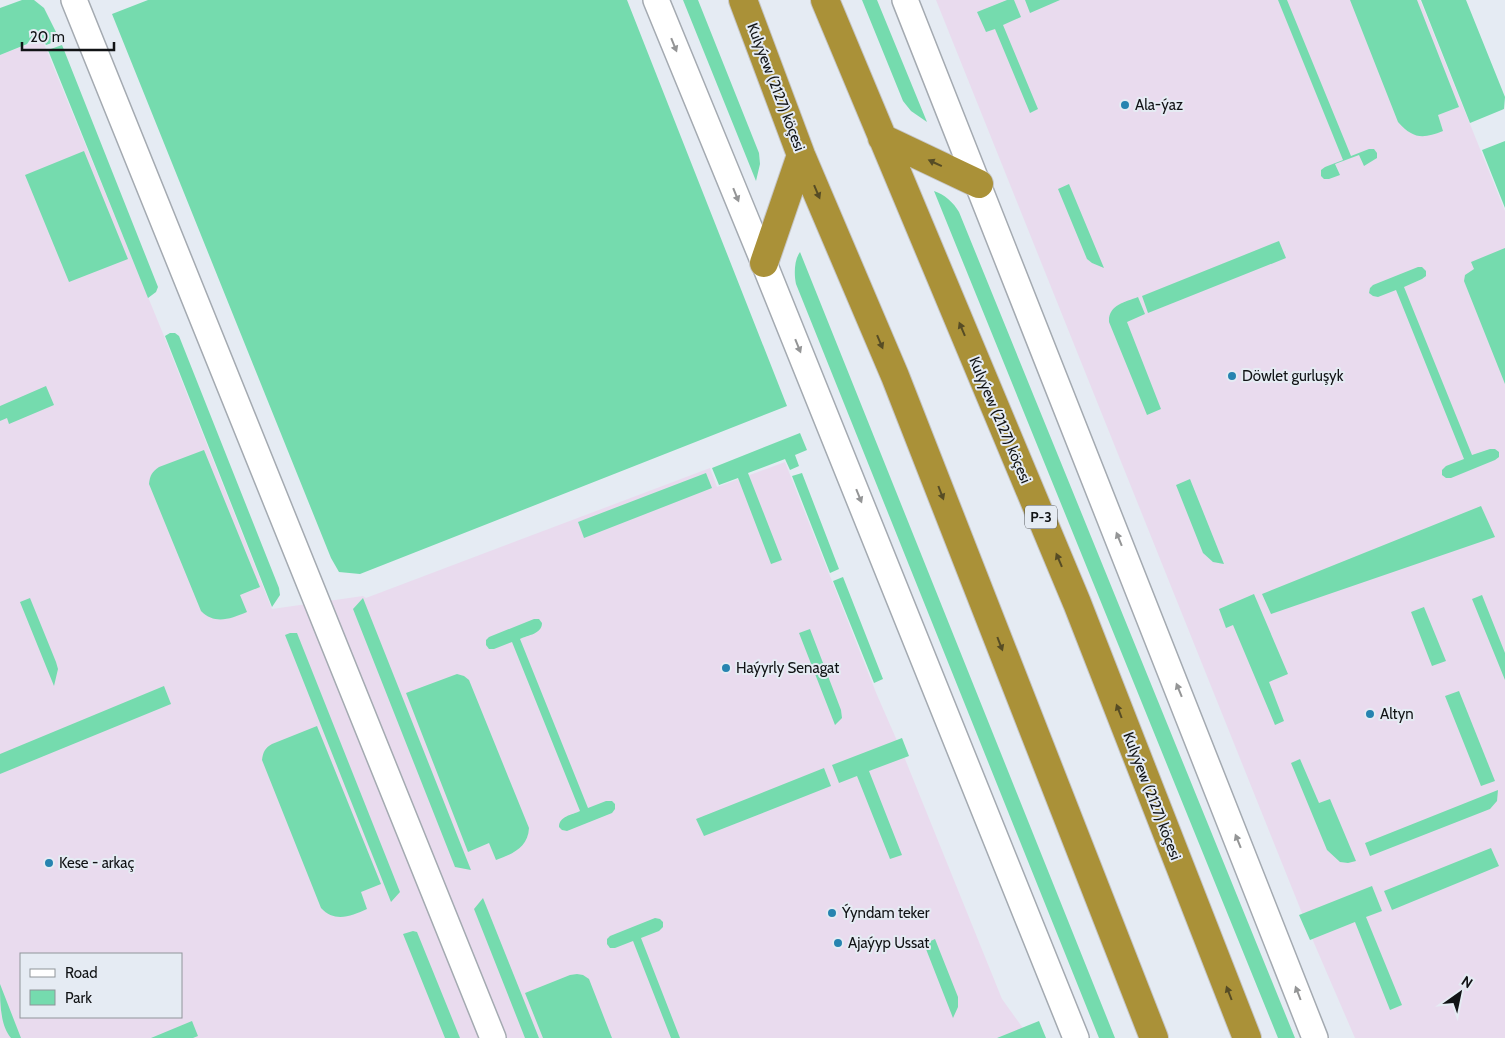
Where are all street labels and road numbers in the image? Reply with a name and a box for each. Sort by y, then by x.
street label: Kulyýew (2127) köçesi [743,20,809,154]
street label: Kulyýew (2127) köçesi [965,354,1035,486]
road number: P-3 [1025,506,1057,528]
street label: Kulyýew (2127) köçesi [1119,729,1185,863]

